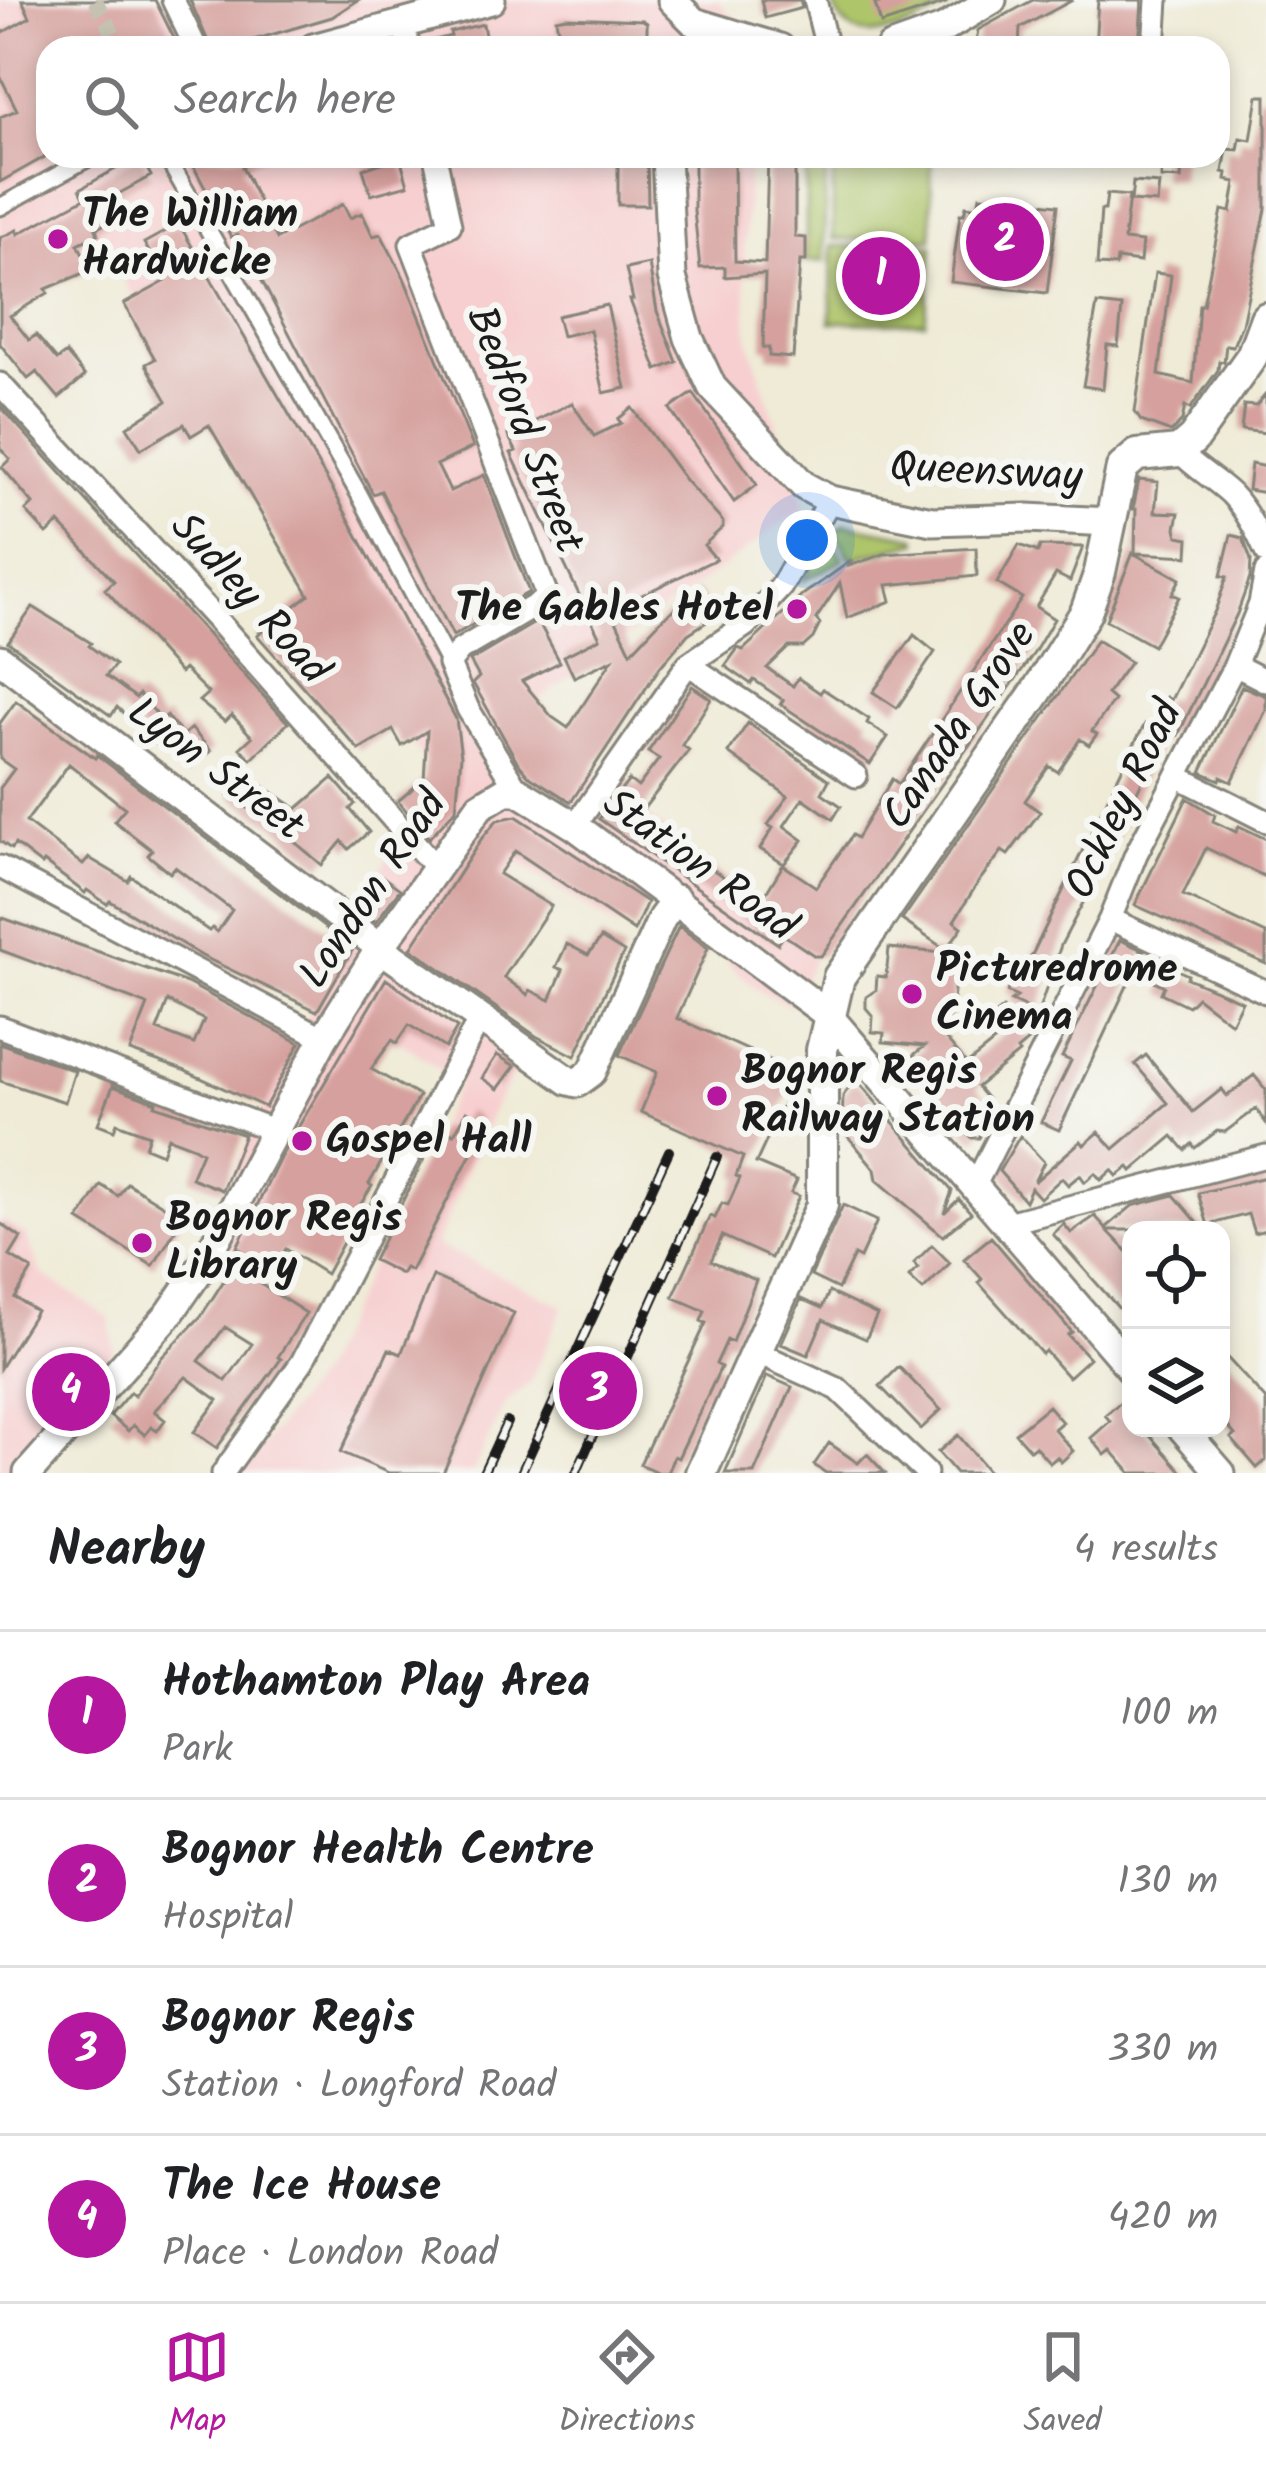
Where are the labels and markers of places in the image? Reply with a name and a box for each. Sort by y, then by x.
place label: The William Hardwicke [82,182,298,297]
pin: 2 [966,197,1044,287]
marker: The William Hardwicke [45,226,71,252]
pin: 1 [842,231,920,321]
place label: The Gables Hotel [455,576,774,643]
marker: The Gables Hotel [784,596,810,622]
place label: Picturedrome Cinema [936,937,1177,1052]
marker: Picturedrome Cinema [899,981,925,1007]
place label: Bognor Regis Railway Station [741,1039,1035,1154]
marker: Bognor Regis Railway Station [704,1083,730,1109]
place label: Gospel Hall [326,1108,532,1175]
marker: Gospel Hall [289,1128,315,1154]
place label: Bognor Regis Library [166,1186,402,1301]
marker: Bognor Regis Library [129,1230,155,1256]
pin: 3 [559,1346,637,1436]
pin: 4 [32,1347,110,1437]

